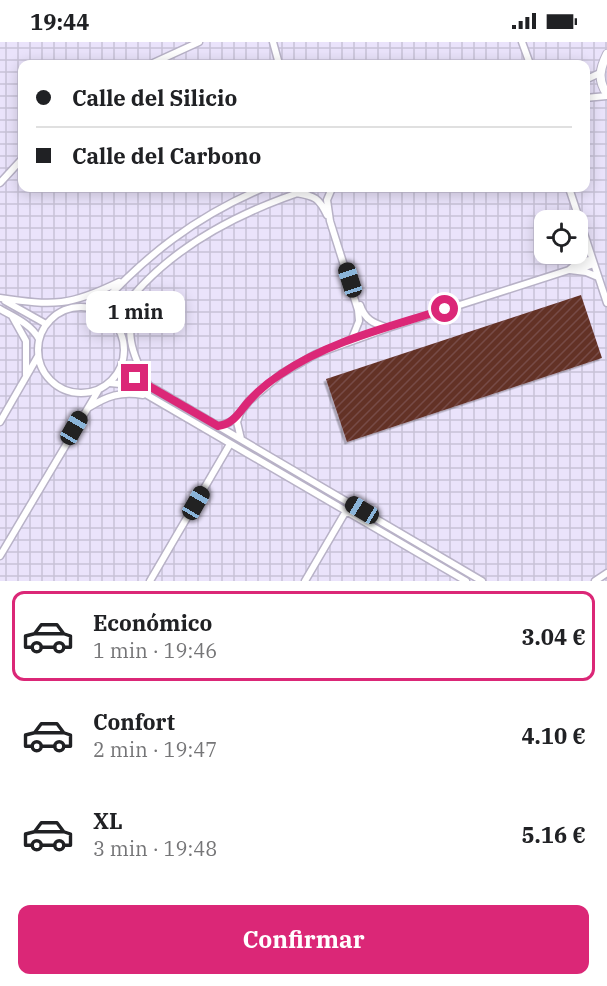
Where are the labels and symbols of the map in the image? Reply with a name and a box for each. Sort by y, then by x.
car [336,260,364,300]
callout: 1 min [86,291,184,333]
route start [431,295,458,322]
route end [121,364,148,391]
car [57,408,91,448]
car [179,483,213,523]
car [342,493,382,527]

